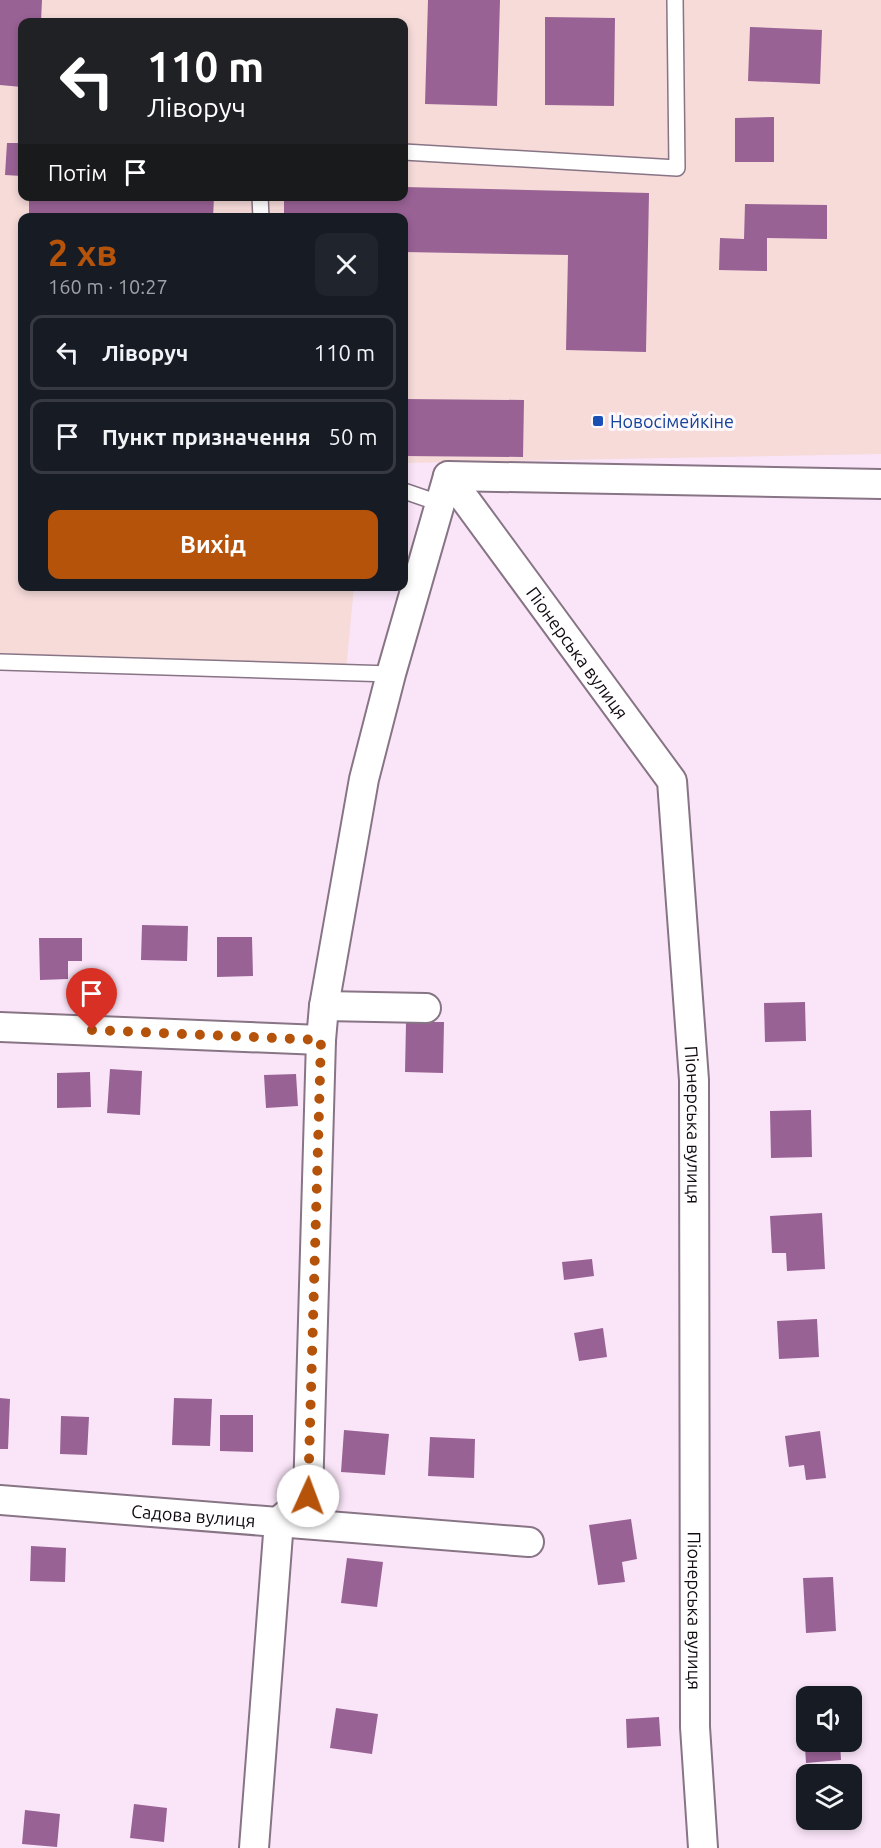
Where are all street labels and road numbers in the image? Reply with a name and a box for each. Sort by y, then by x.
street label: Піонерська вулиця [523,583,633,722]
street label: Піонерська вулиця [682,1045,704,1204]
street label: Садова вулиця [131,1500,256,1530]
street label: Піонерська вулиця [685,1532,705,1690]

